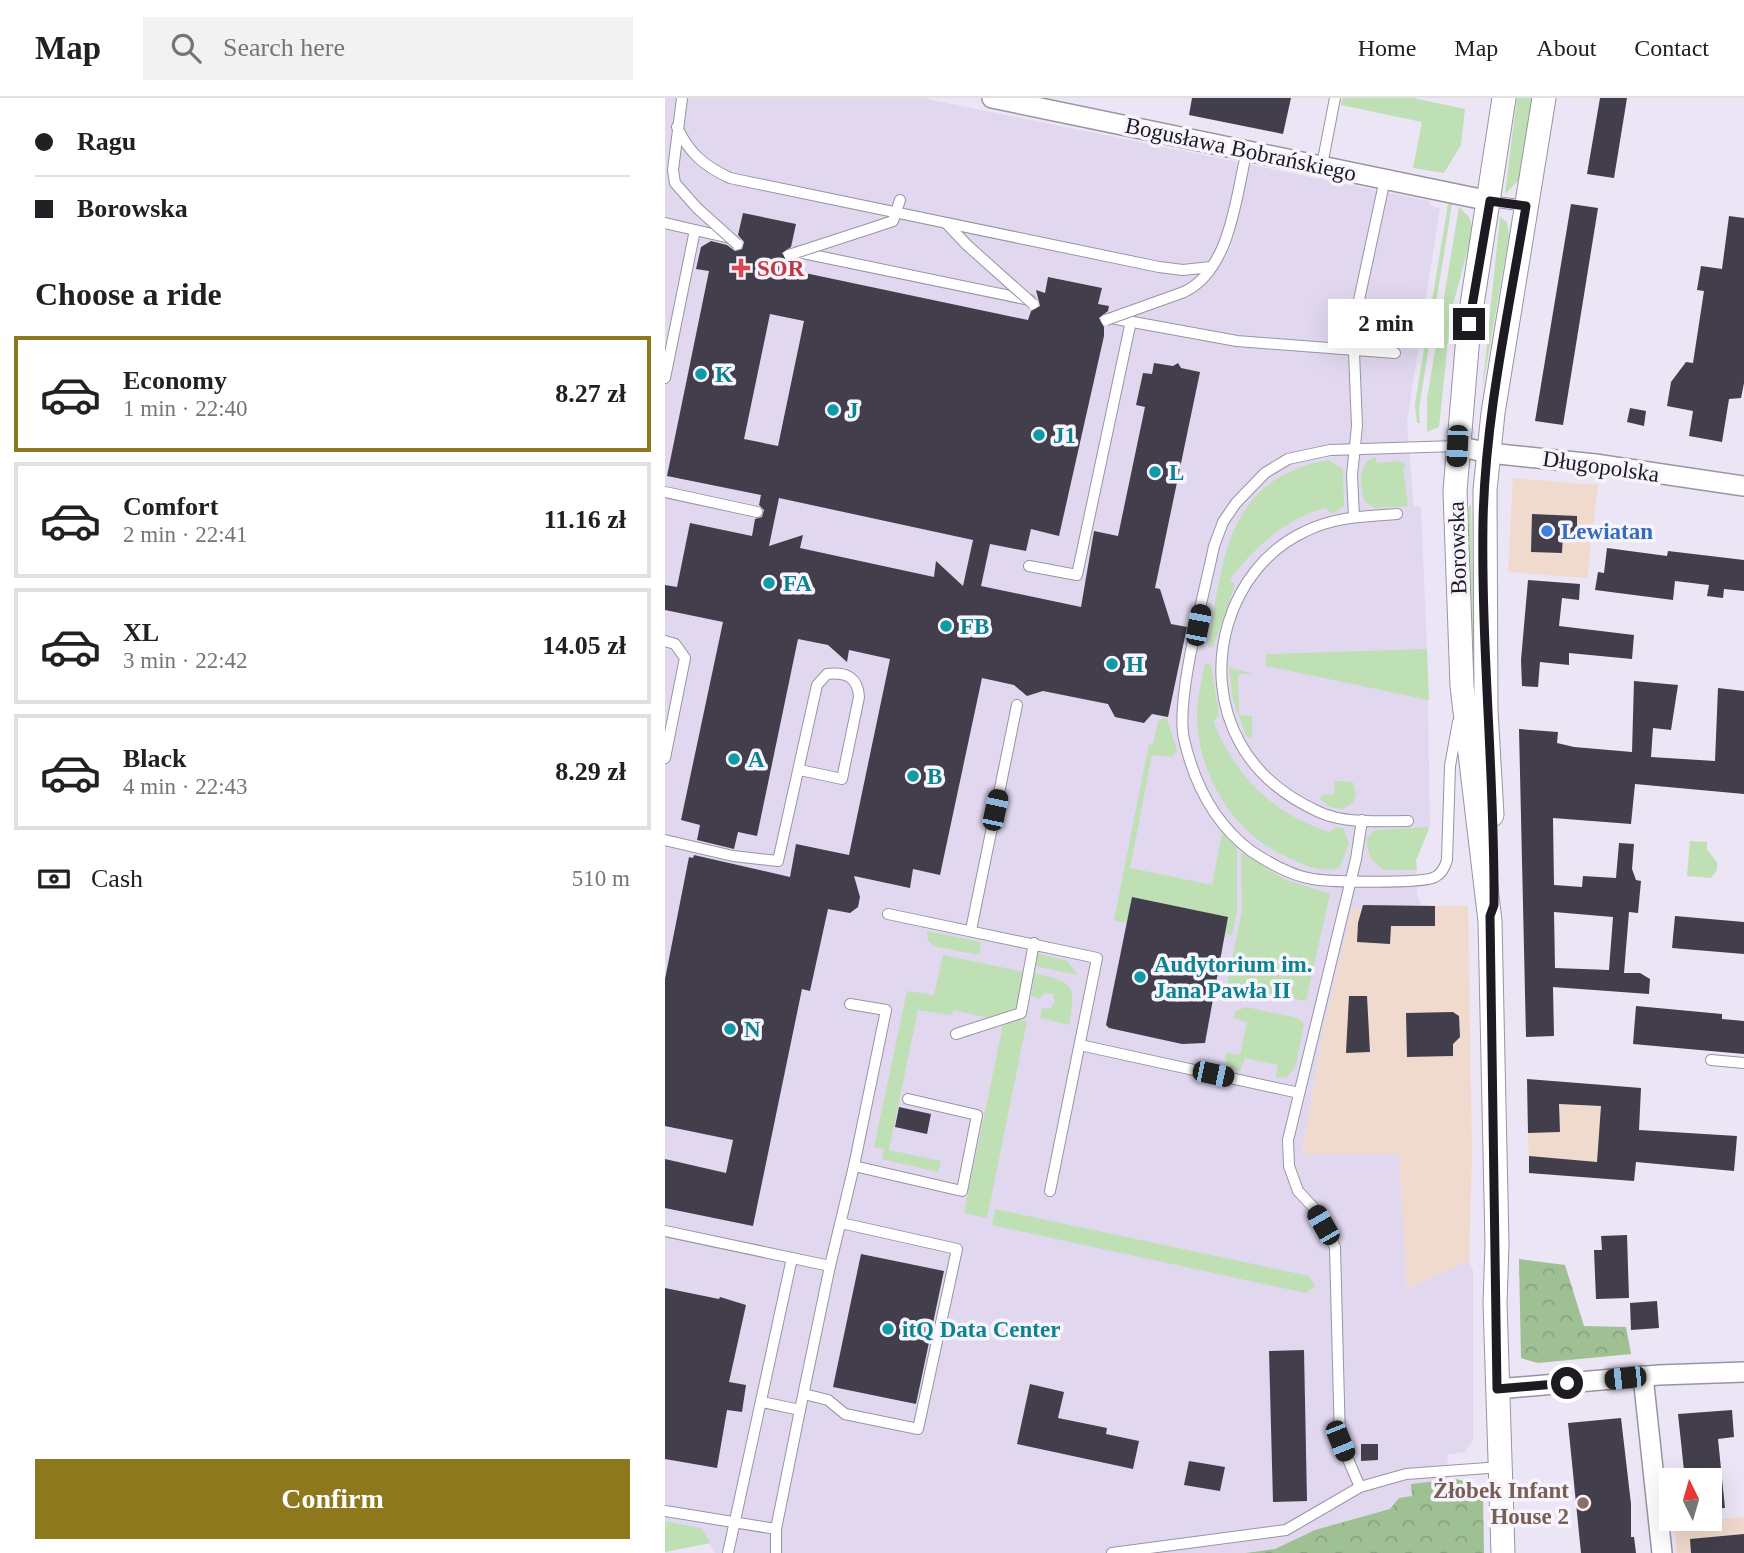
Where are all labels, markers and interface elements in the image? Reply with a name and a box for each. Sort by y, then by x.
search box [143,17,633,80]
icon: search [167,29,205,67]
text: Map [35,30,101,66]
text: Search here [223,33,345,62]
text: Home [1358,35,1416,61]
text: Map [1454,35,1498,61]
text: About [1536,35,1596,61]
text: Contact [1634,35,1709,61]
street label: Bogusława Bobrańskiego [1123,113,1359,186]
text: Ragu [77,127,136,156]
text: Borowska [77,194,188,223]
place label: SOR [757,256,805,281]
marker: SOR [731,258,751,278]
text: Choose a ride [35,276,222,312]
callout: 2 min [1329,300,1445,348]
route end [1453,308,1485,340]
text: 2 min [1358,311,1414,336]
place label: K [715,362,733,387]
icon: car [39,363,102,426]
text: Economy [123,366,227,395]
marker: K [693,366,709,382]
text: 8.27 zł [555,379,626,408]
text: 1 min · 22:40 [123,396,248,421]
place label: J [847,398,859,423]
marker: J [825,402,841,418]
place label: J1 [1053,423,1076,448]
car [1446,424,1469,468]
marker: J1 [1031,427,1047,443]
street label: Długopolska [1541,446,1661,487]
place label: L [1169,460,1184,485]
marker: L [1147,464,1163,480]
icon: car [39,489,102,552]
text: Comfort [123,492,218,521]
street label: Borowska [1443,501,1472,595]
text: 11.16 zł [544,505,626,534]
place label: Lewiatan [1561,519,1653,544]
text: 2 min · 22:41 [123,522,248,547]
marker: Lewiatan [1539,523,1555,539]
place label: FA [783,571,812,596]
marker: FA [761,575,777,591]
car [1184,602,1213,648]
place label: FB [960,614,989,639]
icon: car [39,615,102,678]
text: XL [123,618,159,647]
marker: FB [938,618,954,634]
text: 14.05 zł [542,631,626,660]
text: 3 min · 22:42 [123,648,248,673]
place label: H [1126,652,1144,677]
marker: H [1104,656,1120,672]
icon: car [39,741,102,804]
text: Black [123,744,187,773]
place label: A [748,747,765,772]
marker: A [726,751,742,767]
text: 8.29 zł [555,757,626,786]
place label: B [927,764,942,789]
marker: B [905,768,921,784]
text: 4 min · 22:43 [123,774,248,799]
car [981,787,1010,833]
icon: cash [35,860,73,898]
text: Cash [91,864,143,893]
text: 510 m [572,866,630,891]
place label: Audytorium im. Jana Pawła II [1154,952,1312,1003]
marker: Audytorium im. Jana Pawła II [1132,969,1148,985]
place label: N [744,1017,761,1042]
marker: N [722,1021,738,1037]
car [1191,1059,1236,1089]
car [1304,1202,1343,1248]
place label: itQ Data Center [902,1317,1060,1342]
marker: itQ Data Center [880,1321,896,1337]
car [1604,1365,1647,1391]
route start [1551,1367,1583,1399]
car [1323,1418,1358,1464]
button: Confirm [35,1459,630,1539]
north arrow [1659,1468,1722,1531]
map controls [1659,1468,1722,1531]
place label: Żłobek Infant House 2 [1433,1478,1569,1529]
marker: Żłobek Infant House 2 [1575,1495,1591,1511]

